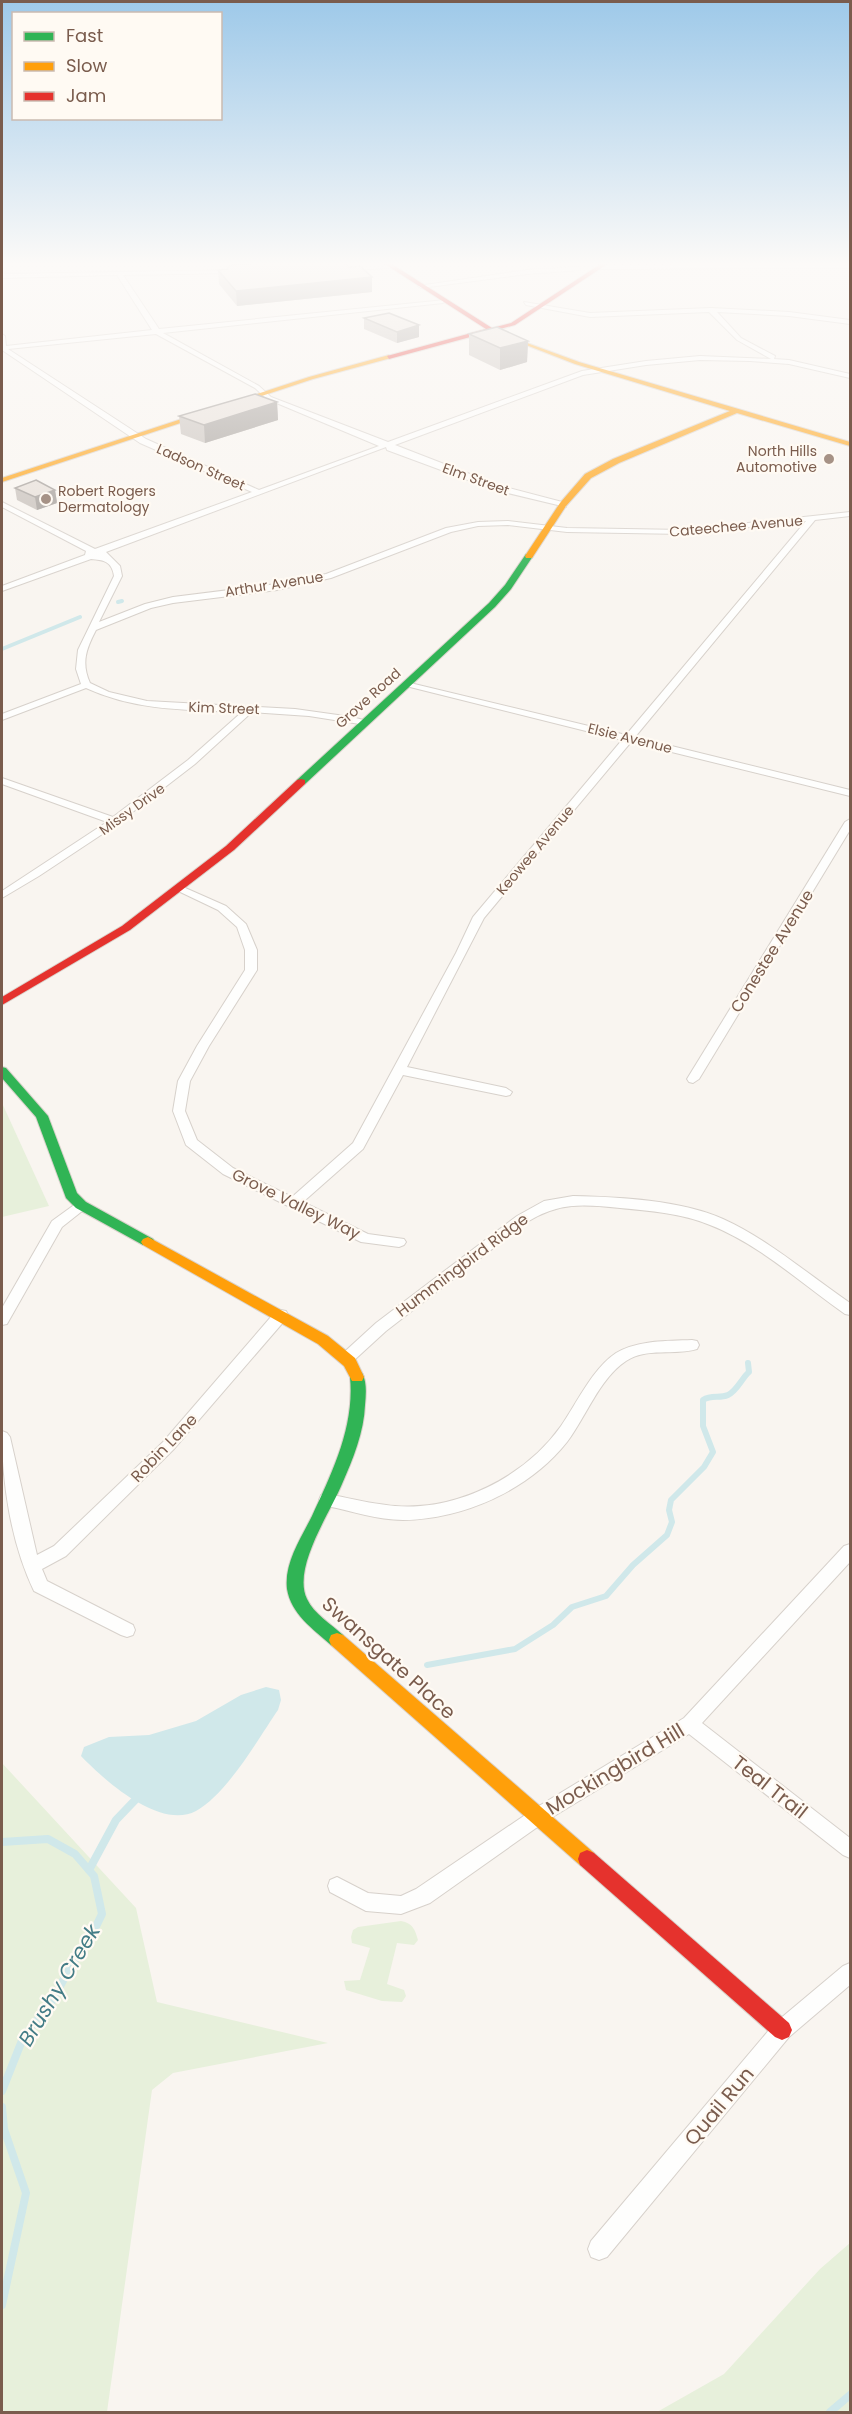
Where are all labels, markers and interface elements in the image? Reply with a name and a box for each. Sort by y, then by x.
legend [12,12,222,120]
text: Fast [66,23,103,48]
text: Slow [66,53,108,78]
text: Jam [66,83,106,108]
street label: Ladson Street [154,439,248,495]
place label: North Hills Automotive [736,441,817,477]
marker: North Hills Automotive [822,452,836,466]
street label: Elm Street [440,458,512,500]
place label: Robert Rogers Dermatology [58,481,156,517]
marker: Robert Rogers Dermatology [39,492,53,506]
street label: Cateechee Avenue [668,510,804,542]
street label: Arthur Avenue [223,566,325,602]
street label: Grove Road [331,663,405,733]
street label: Kim Street [188,697,260,719]
street label: Elsie Avenue [586,718,675,758]
street label: Missy Drive [95,778,169,840]
street label: Keowee Avenue [492,801,579,899]
street label: Conestee Avenue [725,885,819,1017]
street label: Grove Valley Way [228,1163,364,1245]
street label: Hummingbird Ridge [391,1208,533,1322]
street label: Robin Lane [125,1409,203,1487]
street label: Swansgate Place [316,1590,462,1726]
street label: Mockingbird Hill [540,1717,690,1821]
street label: Teal Trail [726,1749,814,1825]
water label: Brushy Creek [11,1918,107,2051]
street label: Quail Run [678,2061,760,2151]

